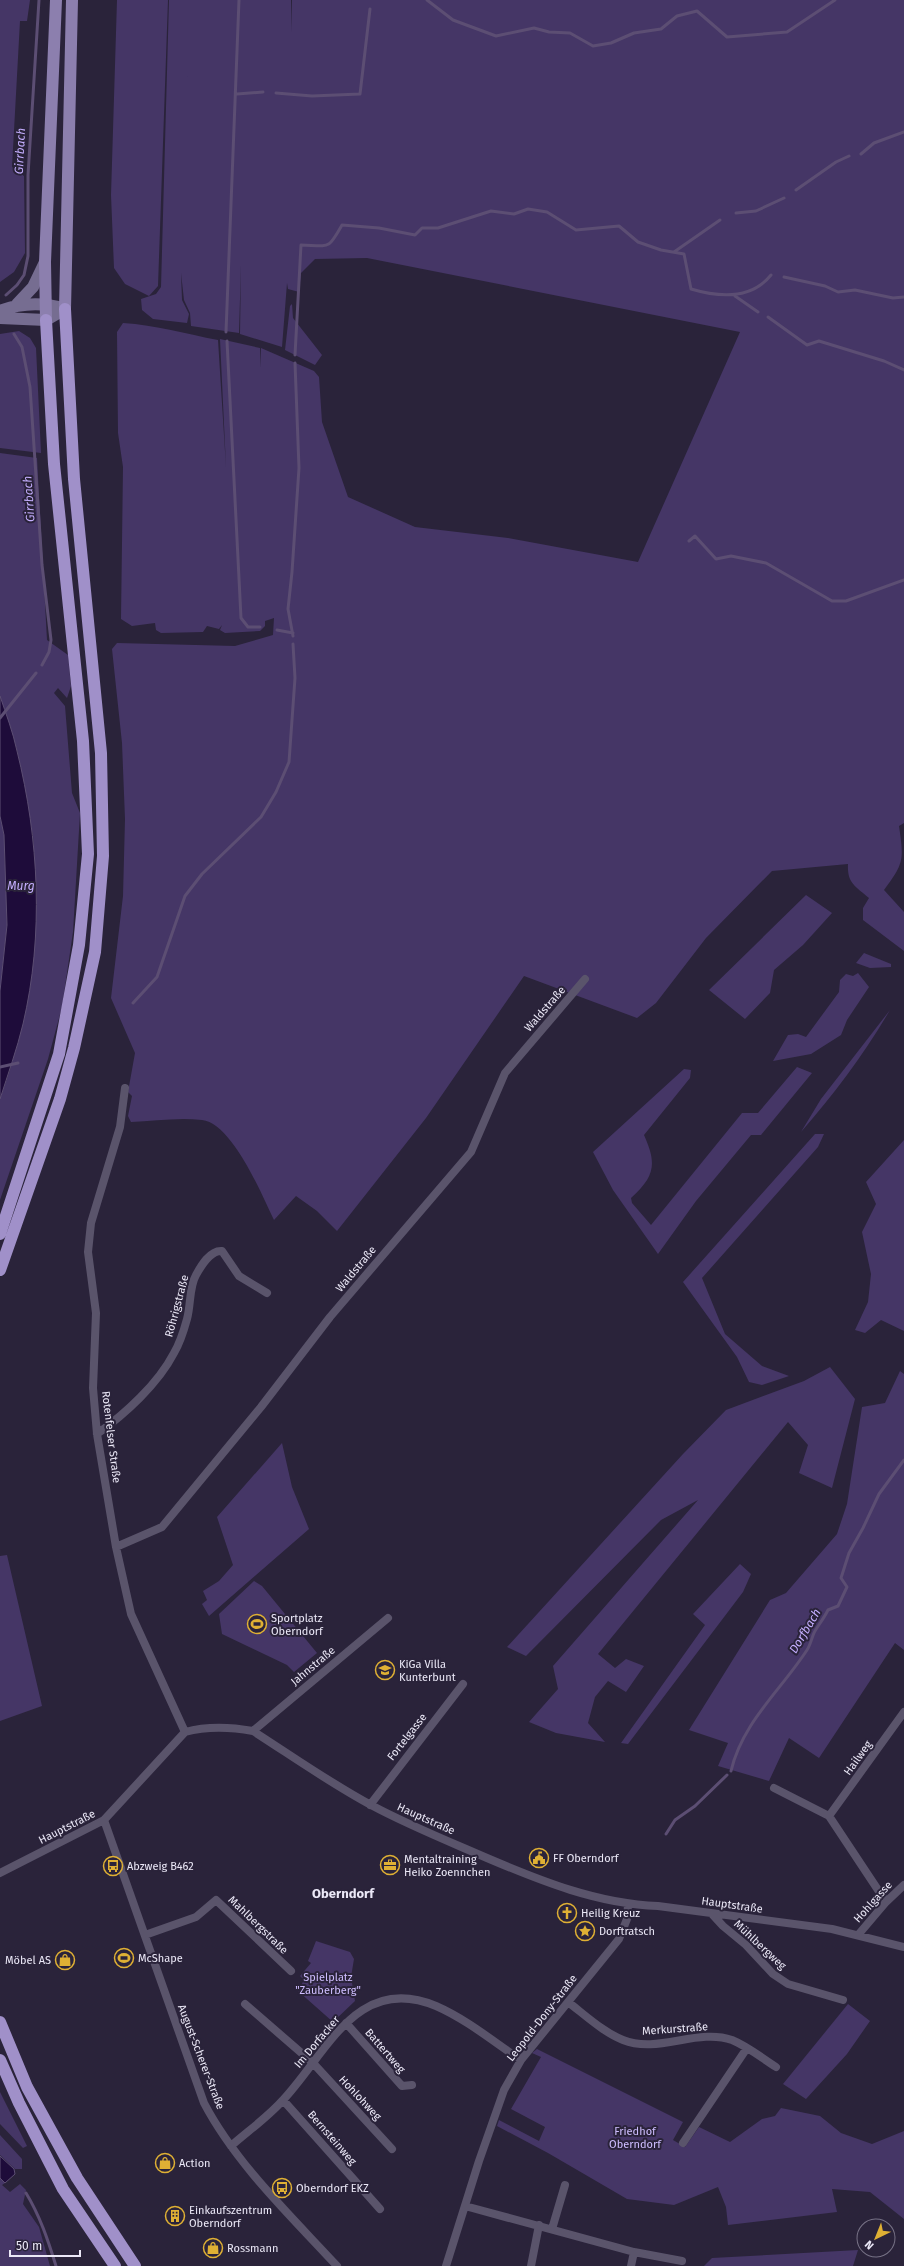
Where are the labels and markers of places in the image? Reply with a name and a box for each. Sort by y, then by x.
place label: Sportplatz Oberndorf [271,1612,324,1638]
sports icon: Sportplatz Oberndorf [246,1613,268,1635]
place label: KiGa Villa Kunterbunt [399,1658,456,1684]
school or university icon: KiGa Villa Kunterbunt [374,1659,396,1681]
public building icon: FF Oberndorf [528,1847,550,1869]
place label: FF Oberndorf [553,1852,620,1865]
place label: Mentaltraining Heiko Zoennchen [404,1853,490,1879]
office icon: Mentaltraining Heiko Zoennchen [379,1854,401,1876]
bus stop icon: Abzweig B462 [102,1855,124,1877]
place label: Abzweig B462 [127,1860,194,1873]
church icon: Heilig Kreuz [556,1902,578,1924]
place label: Heilig Kreuz [581,1907,640,1920]
place icon: Dorftratsch [574,1920,596,1942]
place label: Dorftratsch [599,1925,655,1938]
sports icon: McShape [113,1947,135,1969]
shop icon: Möbel AS [54,1949,76,1971]
place label: McShape [138,1952,183,1965]
place label: Möbel AS [5,1954,51,1967]
shop icon: Action [154,2152,176,2174]
place label: Action [179,2157,211,2170]
bus stop icon: Oberndorf EKZ [271,2177,293,2199]
place label: Oberndorf EKZ [296,2182,369,2195]
place label: Einkaufszentrum Oberndorf [189,2204,272,2230]
building icon: Einkaufszentrum Oberndorf [164,2205,186,2227]
shop icon: Rossmann [202,2237,224,2259]
place label: Rossmann [227,2242,278,2255]

